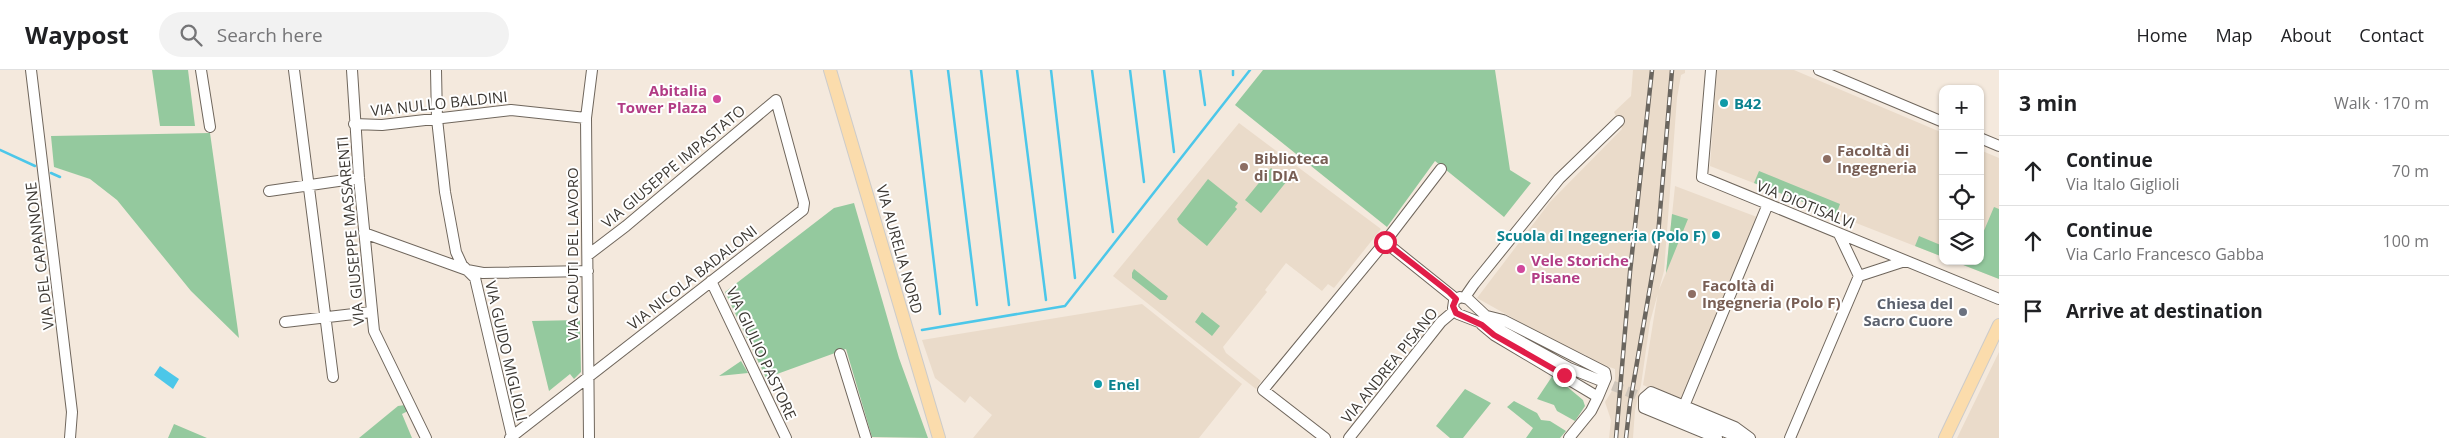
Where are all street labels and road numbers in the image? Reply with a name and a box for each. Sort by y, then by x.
street label: VIA NULLO BALDINI [370,86,508,120]
street label: VIA GIUSEPPE IMPASTATO [597,100,749,232]
street label: VIA GIUSEPPE MASSARENTI [332,136,368,326]
street label: VIA CADUTI DEL LAVORO [562,167,582,341]
street label: VIA DIOTISALVI [1754,175,1858,233]
street label: VIA DEL CAPANNONE [20,181,58,331]
street label: VIA AURELIA NORD [872,182,928,316]
street label: VIA NICOLA BADALONI [623,220,761,334]
street label: VIA GUIDO MIGLIOLI [481,279,533,423]
street label: VIA GIULIO PASTORE [722,283,802,423]
street label: VIA ANDREA PISANO [1336,303,1442,427]

